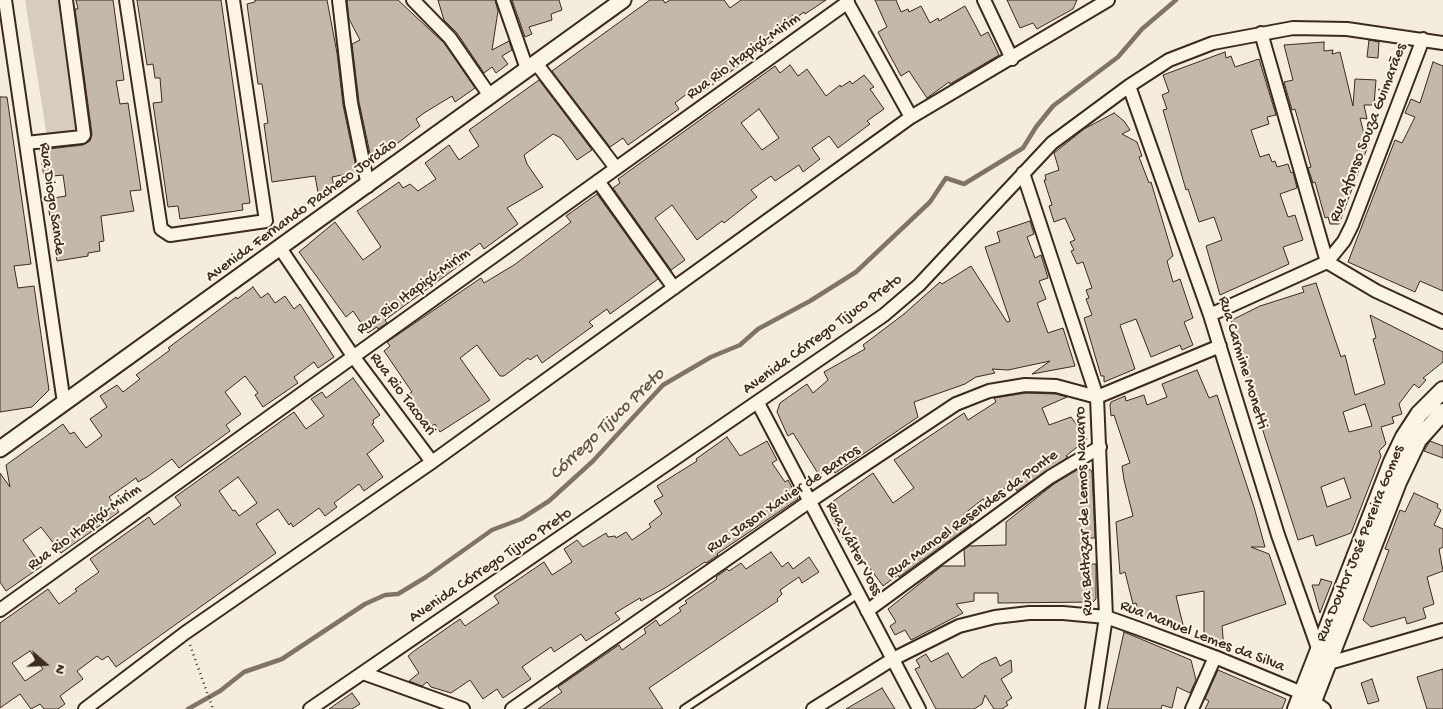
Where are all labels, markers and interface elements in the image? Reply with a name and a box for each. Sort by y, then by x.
street label: Rua Rio Itapiçú-Mirim [683,9,805,105]
street label: Rua Afonso Souza Guimarães [1326,41,1412,225]
street label: Avenida Fernando Pacheco Jordão [202,135,402,287]
street label: Rua Diogo Sande [34,141,68,257]
street label: Rua Rio Itapiçú-Mirim [353,244,475,340]
street label: Avenida Córrego Tijuco Preto [739,271,907,399]
street label: Rua Carmine Monetti [1213,294,1271,432]
street label: Rua Rio Tacoari [364,350,440,440]
water label: Córrego Tijuco Preto [546,365,670,485]
street label: Rua Baltazar de Lemos Navarro [1072,406,1098,616]
street label: Rua Jason Xavier de Barros [704,441,864,559]
street label: Rua Doutor José Pereira Gomes [1313,443,1409,645]
street label: Rua Manoel Resendes da Ponte [884,446,1062,584]
street label: Rua Rio Itapiçú-Mirim [24,480,146,576]
street label: Rua Válter Voss [820,499,886,599]
street label: Avenida Córrego Tijuco Preto [406,504,576,628]
street label: Rua Manuel Lemes da Silva [1117,597,1287,677]
north arrow [20,639,70,689]
text: N [50,662,69,676]

